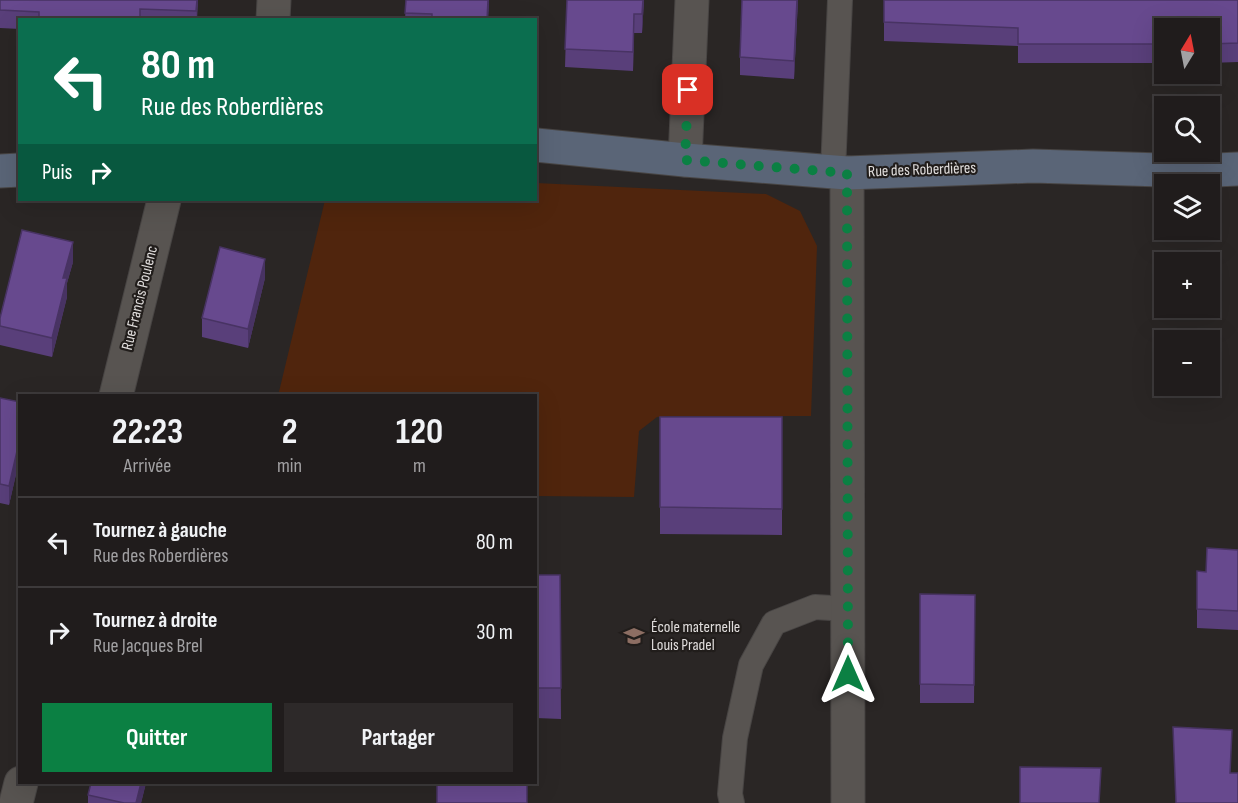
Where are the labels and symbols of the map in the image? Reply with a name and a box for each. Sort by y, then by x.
north arrow [1154,18,1220,84]
pin [662,64,713,115]
street label: Rue des Roberdières [868,159,977,181]
street label: Rue Francis Poulenc [118,244,162,352]
place label: École maternelle Louis Pradel [651,618,740,655]
school or university icon: École maternelle Louis Pradel [622,624,646,648]
position arrow [816,642,880,706]

